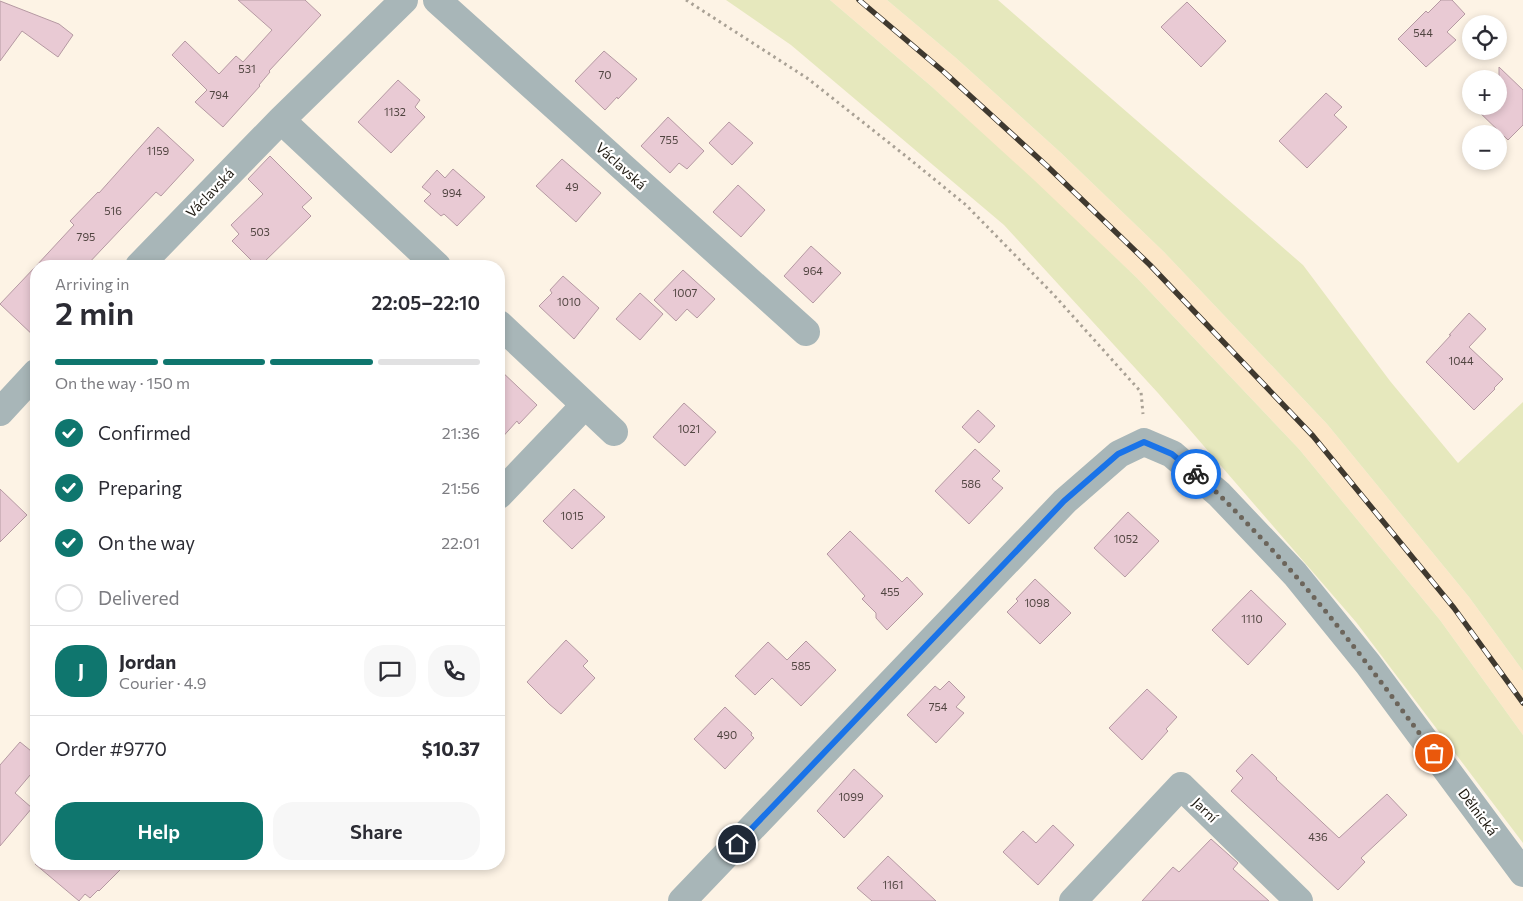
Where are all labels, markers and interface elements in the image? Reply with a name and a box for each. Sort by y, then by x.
map controls [1462,15,1507,170]
button: locate [1462,15,1507,60]
house number: 544 [1413,26,1433,39]
house number: 531 [238,62,256,75]
house number: 70 [599,68,611,81]
button: + [1462,70,1507,115]
house number: 794 [209,88,229,101]
house number: 1132 [384,105,406,118]
button: − [1462,125,1507,170]
house number: 755 [660,133,678,146]
street label: Václavská [593,139,650,193]
house number: 1159 [147,144,170,157]
street label: Václavská [182,164,237,221]
house number: 49 [565,180,579,193]
house number: 994 [442,186,462,199]
house number: 516 [104,204,122,217]
house number: 503 [250,225,270,238]
house number: 795 [77,230,95,243]
house number: 964 [803,264,823,277]
text: Arriving in [55,274,129,293]
house number: 1007 [673,286,698,299]
text: 22:05–22:10 [371,291,480,314]
text: 2 min [55,292,134,332]
house number: 1010 [557,295,581,308]
house number: 1044 [1448,354,1474,367]
text: On the way · 150 m [55,373,190,392]
icon: check [55,419,83,447]
text: Confirmed [98,421,191,444]
house number: 1021 [678,422,700,435]
text: 21:36 [442,423,480,442]
courier [1171,449,1221,499]
icon: bike [1182,460,1210,488]
icon: check [55,474,83,502]
text: Preparing [98,476,182,499]
house number: 586 [961,477,981,490]
text: 21:56 [442,478,480,497]
house number: 1015 [561,509,583,522]
icon: check [55,529,83,557]
text: On the way [98,531,195,554]
house number: 1052 [1114,532,1138,545]
text: 22:01 [441,533,480,552]
house number: 455 [880,585,900,598]
text: Delivered [98,586,179,609]
house number: 1098 [1024,596,1050,609]
house number: 1110 [1241,612,1263,625]
button: chat [364,645,416,697]
button: phone [428,645,480,697]
text: Jordan [119,650,176,673]
text: J [78,659,84,682]
house number: 585 [791,659,811,672]
text: Courier · 4.9 [119,673,206,692]
house number: 754 [929,700,948,713]
house number: 490 [717,728,737,741]
pin [1413,732,1455,774]
text: Order #9770 [55,737,167,760]
text: $10.37 [422,737,480,760]
icon: bag [1420,739,1448,767]
street label: Dělnická [1455,785,1502,839]
house number: 1099 [838,790,864,803]
street label: Jarní [1189,794,1222,826]
button: Help [55,802,263,860]
button: Share [273,802,480,860]
pin [716,823,758,865]
icon: home [723,830,751,858]
house number: 436 [1308,830,1328,843]
house number: 1161 [883,878,903,891]

